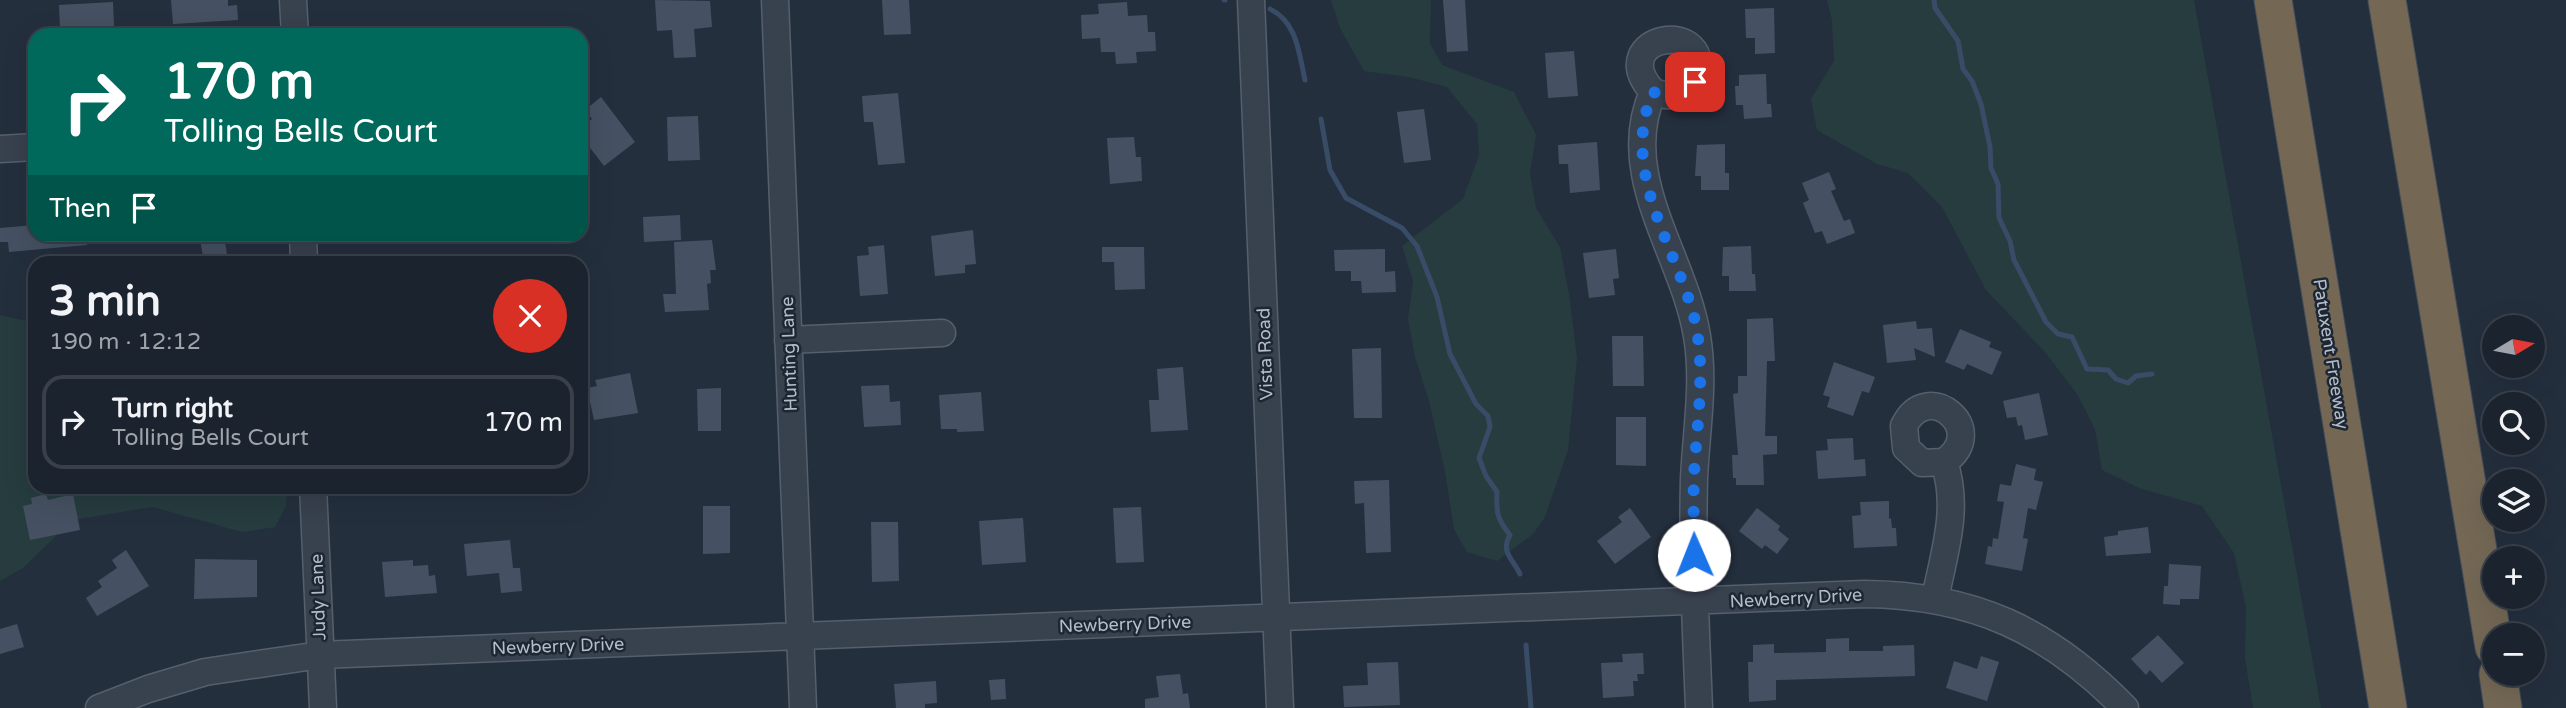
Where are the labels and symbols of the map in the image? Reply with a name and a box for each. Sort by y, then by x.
pin [1665,52,1725,112]
street label: Patuxent Freeway [2308,277,2354,431]
street label: Hunting Lane [776,296,802,412]
street label: Vista Road [1252,308,1278,400]
north arrow [2482,315,2544,378]
position arrow [1657,518,1731,592]
street label: Judy Lane [305,553,331,641]
street label: Newberry Drive [1729,584,1863,612]
street label: Newberry Drive [1058,611,1192,637]
street label: Newberry Drive [491,633,625,659]

